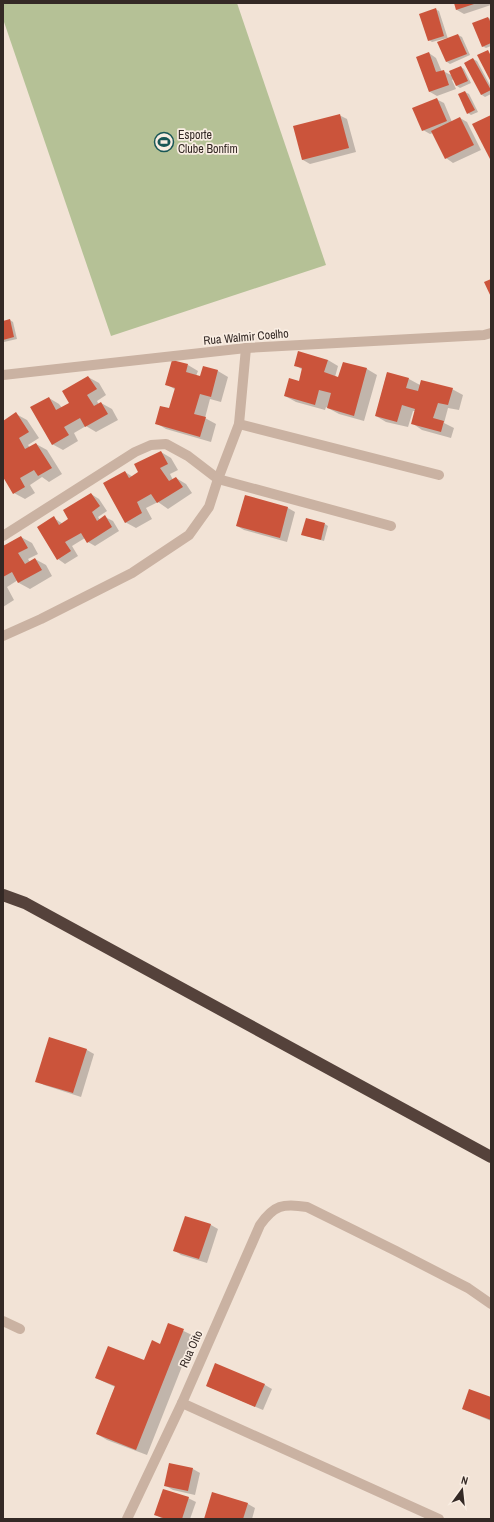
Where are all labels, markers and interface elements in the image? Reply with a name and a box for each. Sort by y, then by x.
place label: Esporte Clube Bonfim [178,127,238,157]
sports icon: Esporte Clube Bonfim [153,131,175,153]
street label: Rua Walmir Coelho [203,325,289,349]
street label: Rua Oito [176,1328,206,1370]
north arrow [442,1470,482,1510]
text: N [460,1473,470,1488]

